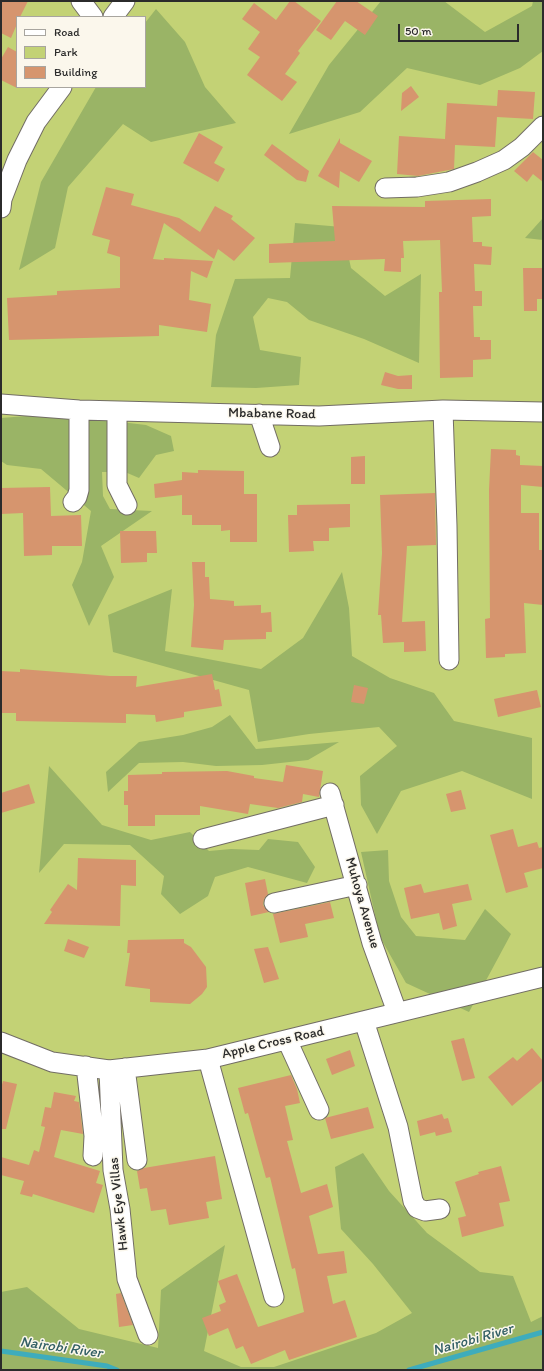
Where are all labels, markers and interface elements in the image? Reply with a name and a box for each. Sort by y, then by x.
legend [16,16,146,88]
scale bar [400,16,521,42]
text: 50 m [405,24,431,38]
text: Road [54,25,80,39]
text: Park [54,45,78,59]
text: Building [54,65,97,79]
street label: Mbabane Road [228,405,316,423]
street label: Muhoya Avenue [341,855,383,951]
street label: Apple Cross Road [220,1023,326,1063]
street label: Hawk Eye Villas [106,1156,132,1252]
water label: Nairobi River [431,1320,515,1360]
water label: Nairobi River [19,1333,103,1363]

